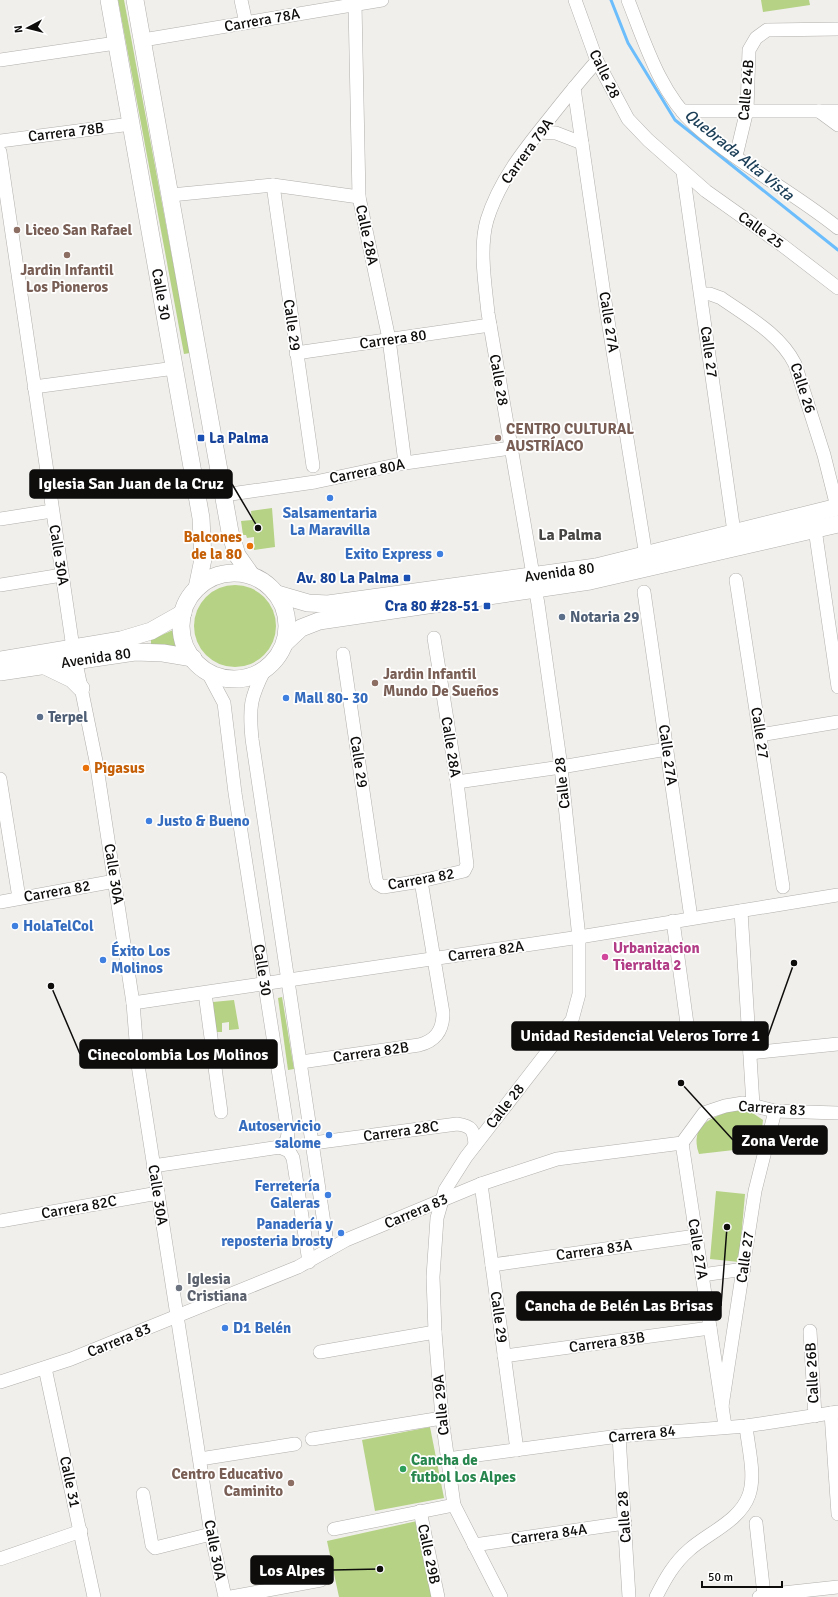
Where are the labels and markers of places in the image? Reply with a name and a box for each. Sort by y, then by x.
place label: Liceo San Rafael [25,221,133,239]
marker: Liceo San Rafael [12,225,22,235]
marker: Jardin Infantil Los Pioneros [62,250,72,260]
place label: Jardin Infantil Los Pioneros [20,261,114,296]
place label: CENTRO CULTURAL AUSTRÍACO [506,420,634,455]
place label: La Palma [209,429,269,447]
marker: La Palma [196,433,206,443]
marker: CENTRO CULTURAL AUSTRÍACO [493,433,503,443]
callout: Iglesia San Juan de la Cruz [30,470,232,498]
marker: Salsamentaria La Maravilla [325,493,335,503]
place label: Salsamentaria La Maravilla [283,504,378,539]
place label: Balcones de la 80 [183,528,242,563]
marker: Balcones de la 80 [245,541,255,551]
place label: Exito Express [345,545,432,563]
marker: Exito Express [435,549,445,559]
place label: Av. 80 La Palma [296,569,399,587]
marker: Av. 80 La Palma [402,573,412,583]
place label: Cra 80 #28-51 [385,597,479,615]
marker: Cra 80 #28-51 [482,601,492,611]
place label: Notaria 29 [570,608,639,626]
marker: Notaria 29 [557,612,567,622]
place label: Jardin Infantil Mundo De Sueños [383,665,499,700]
marker: Jardin Infantil Mundo De Sueños [370,678,380,688]
place label: Mall 80- 30 [294,689,368,707]
marker: Mall 80- 30 [281,693,291,703]
place label: Terpel [48,708,88,726]
marker: Terpel [35,712,45,722]
place label: Pigasus [94,759,145,777]
marker: Pigasus [81,763,91,773]
place label: Justo & Bueno [157,812,250,830]
marker: Justo & Bueno [144,816,154,826]
place label: HolaTelCol [23,917,94,935]
marker: HolaTelCol [10,921,20,931]
place label: Urbanizacion Tierralta 2 [613,939,700,974]
place label: Éxito Los Molinos [111,941,171,977]
marker: Urbanizacion Tierralta 2 [600,952,610,962]
marker: Éxito Los Molinos [98,955,108,965]
callout: Unidad Residencial Veleros Torre 1 [512,1022,768,1050]
callout: Cinecolombia Los Molinos [80,1040,277,1068]
place label: Autoservicio salome [239,1117,321,1152]
callout: Zona Verde [733,1126,827,1154]
marker: Autoservicio salome [324,1130,334,1140]
place label: Ferretería Galeras [255,1177,320,1212]
marker: Ferretería Galeras [323,1190,333,1200]
place label: Panadería y reposteria brosty [221,1215,334,1250]
marker: Panadería y reposteria brosty [336,1228,346,1238]
place label: Iglesia Cristiana [187,1270,248,1305]
marker: Iglesia Cristiana [174,1283,184,1293]
callout: Cancha de Belén Las Brisas [517,1292,721,1320]
place label: D1 Belén [233,1319,291,1337]
marker: D1 Belén [220,1323,230,1333]
place label: Cancha de futbol Los Alpes [410,1451,516,1486]
marker: Cancha de futbol Los Alpes [398,1464,408,1474]
place label: Centro Educativo Caminito [171,1465,283,1500]
marker: Centro Educativo Caminito [286,1478,296,1488]
callout: Los Alpes [251,1556,333,1584]

